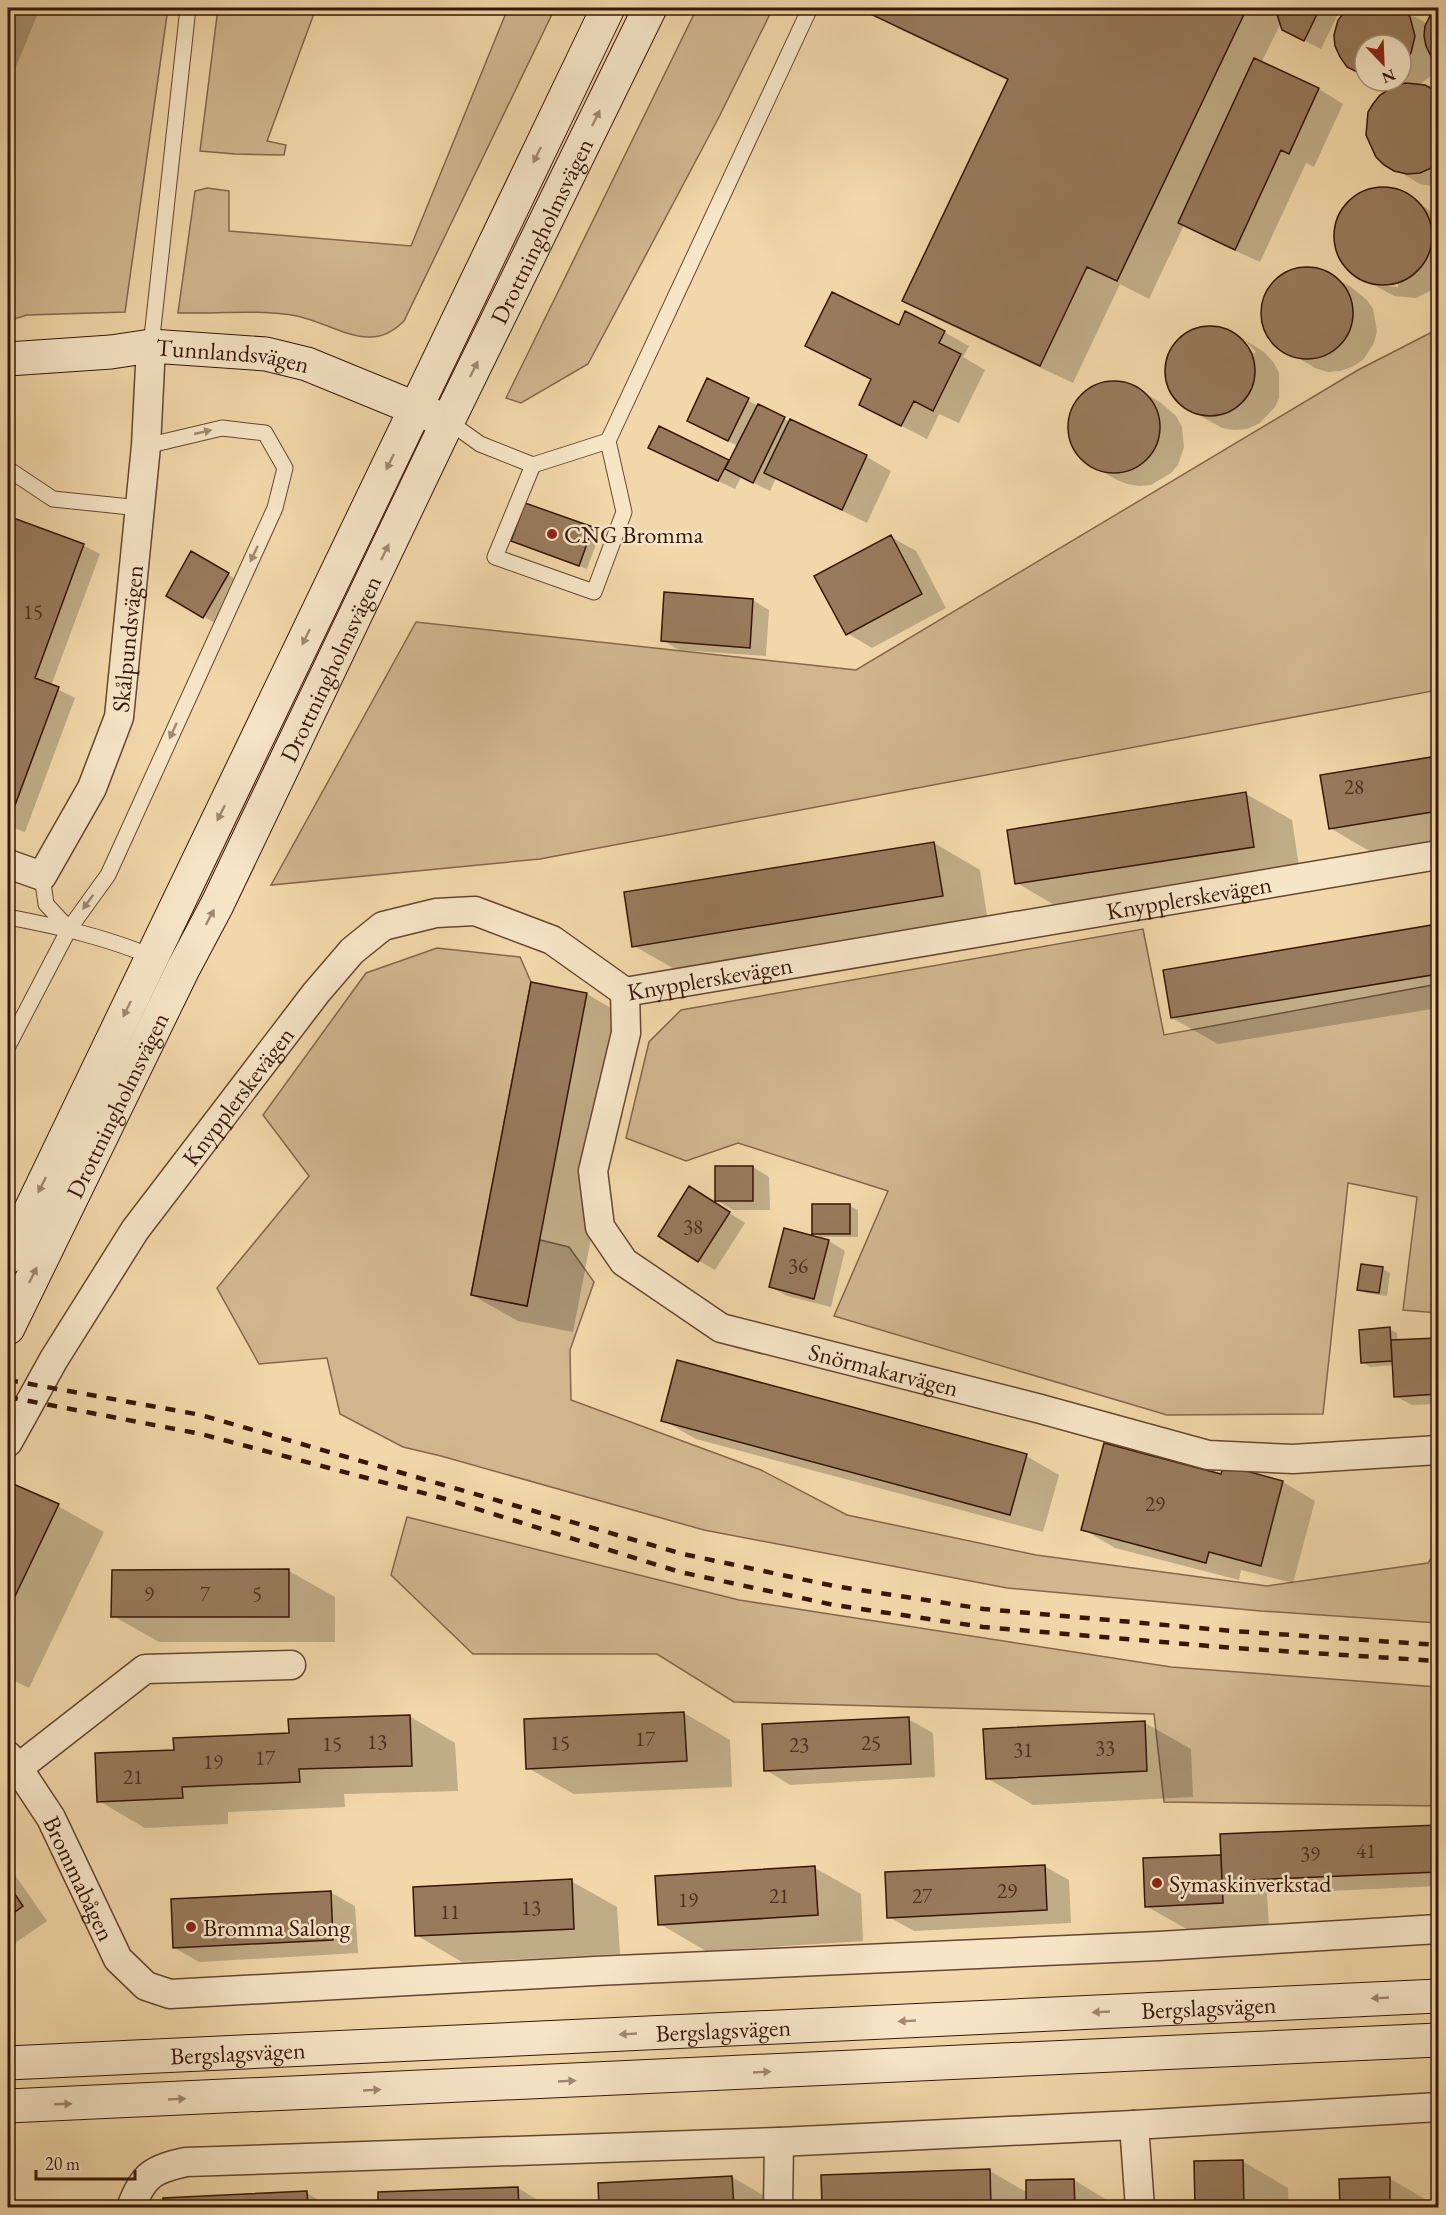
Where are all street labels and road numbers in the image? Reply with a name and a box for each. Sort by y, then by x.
street label: Drottningholmsvägen [483,132,600,329]
street label: Tunnlandsvägen [155,331,313,380]
street label: Skålpundsvägen [104,563,150,714]
street label: Drottningholmsvägen [272,570,388,767]
street label: Knypplerskevägen [1104,868,1274,926]
street label: Knypplerskevägen [625,949,795,1007]
street label: Drottningholmsvägen [58,1007,175,1203]
street label: Knypplerskevägen [174,1020,301,1172]
street label: Snörmakarvägen [806,1335,962,1403]
street label: Brommabågen [37,1810,123,1946]
street label: Bergslagsvägen [1140,1988,1277,2025]
street label: Bergslagsvägen [655,2011,792,2048]
street label: Bergslagsvägen [169,2034,306,2071]

